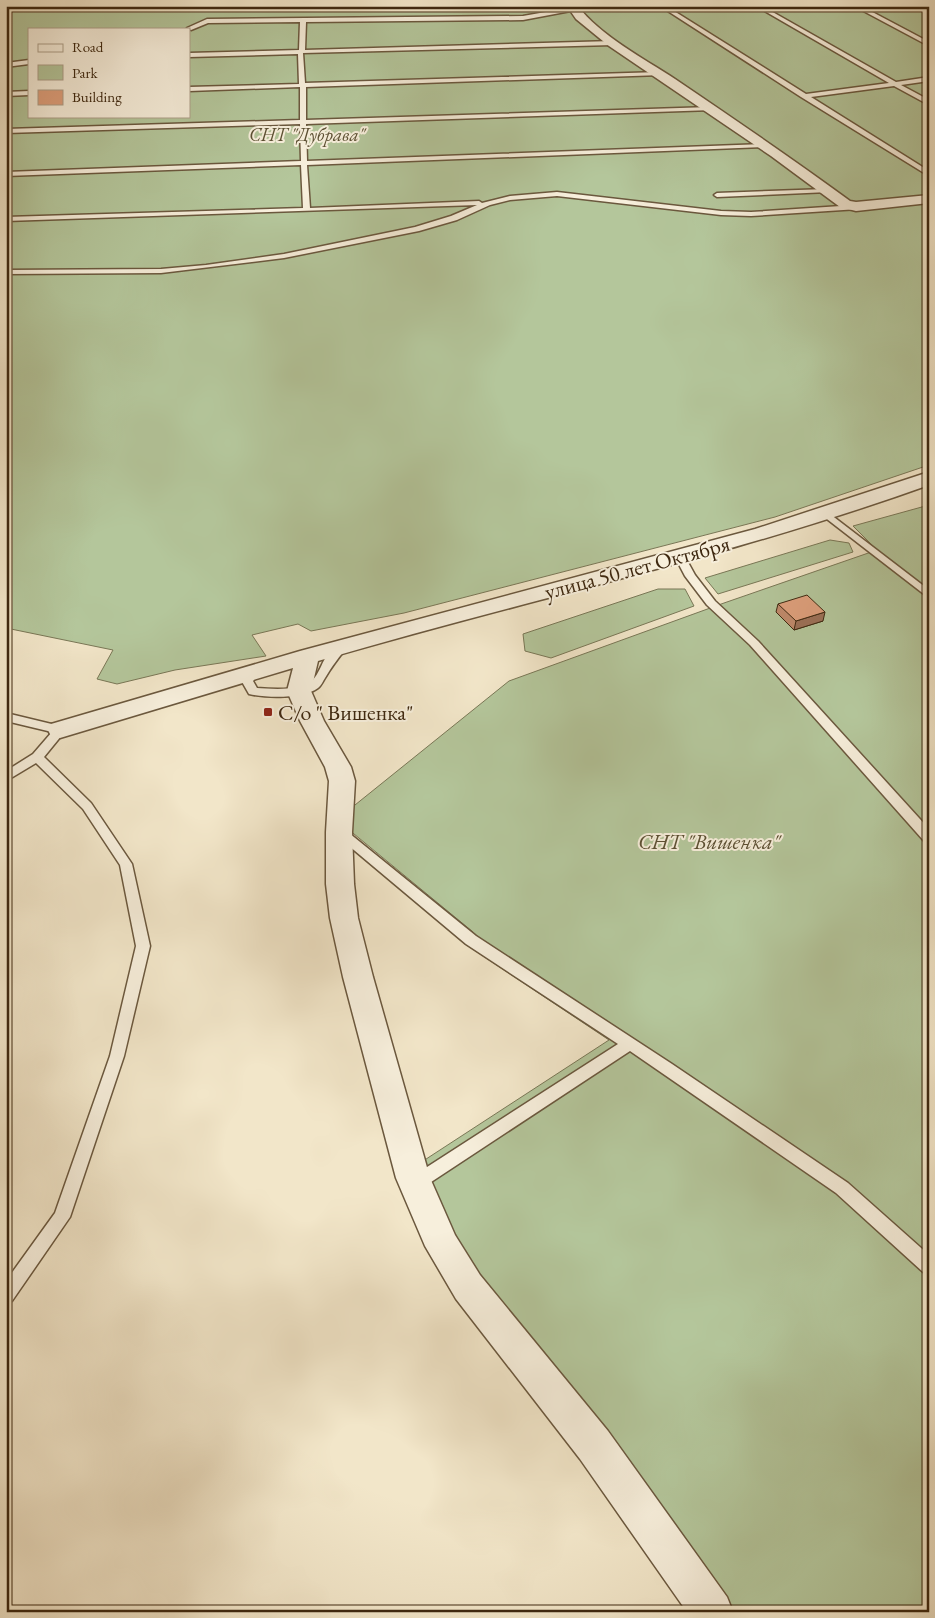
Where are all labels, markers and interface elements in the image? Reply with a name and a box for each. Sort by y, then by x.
legend [28,28,190,118]
text: Road [72,37,104,56]
text: Park [72,63,99,82]
text: Building [72,87,122,106]
park label: СНТ "Дубрава" [249,122,367,147]
street label: улица 50 лет Октября [541,529,733,606]
place label: С/о " Вишенка" [278,698,413,727]
marker: С/о " Вишенка" [262,706,274,718]
park label: СНТ "Вишенка" [638,827,783,856]

